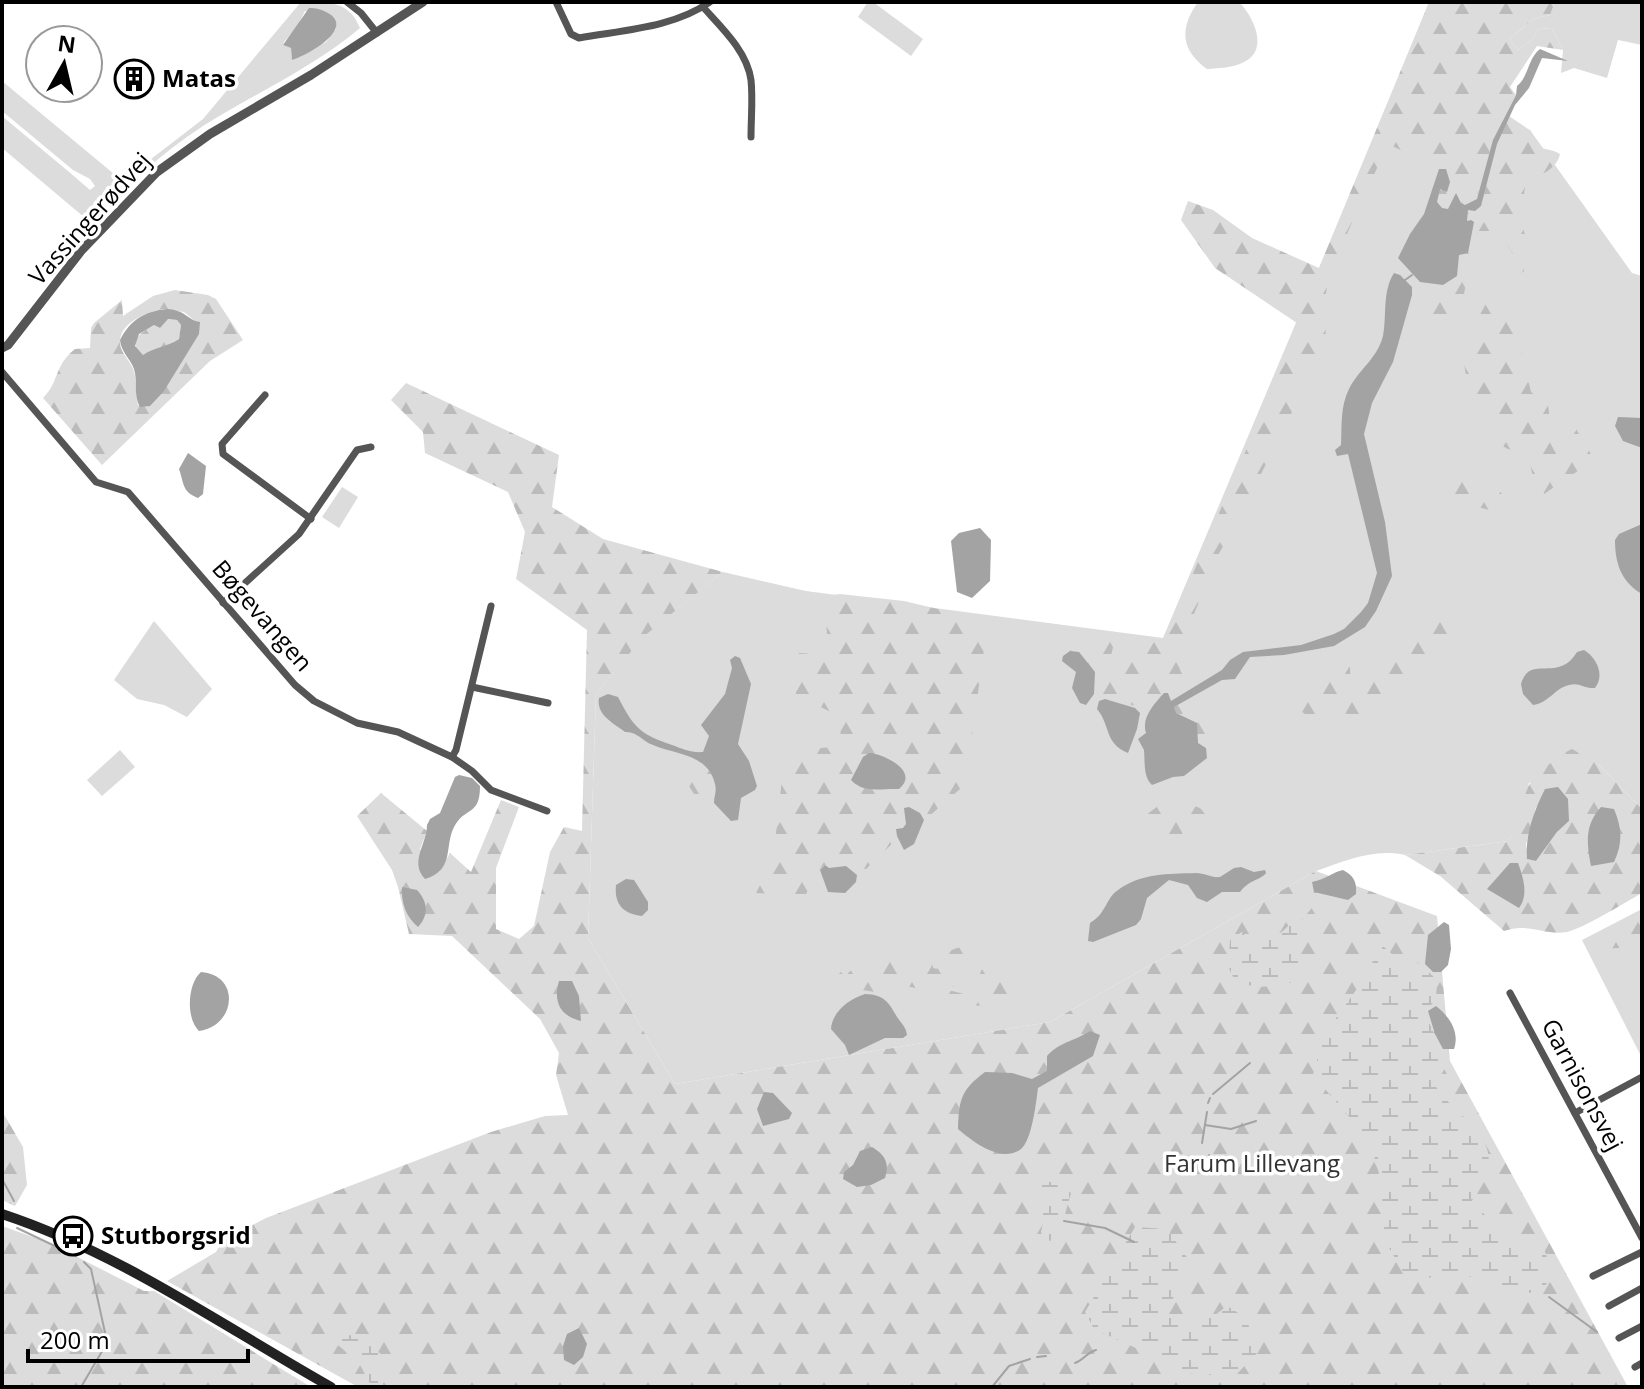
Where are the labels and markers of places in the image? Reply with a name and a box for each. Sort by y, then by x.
building icon: Matas [113,58,155,100]
place label: Matas [162,61,236,94]
bus stop icon: Stutborgsrid [52,1215,94,1257]
place label: Stutborgsrid [101,1218,251,1251]

